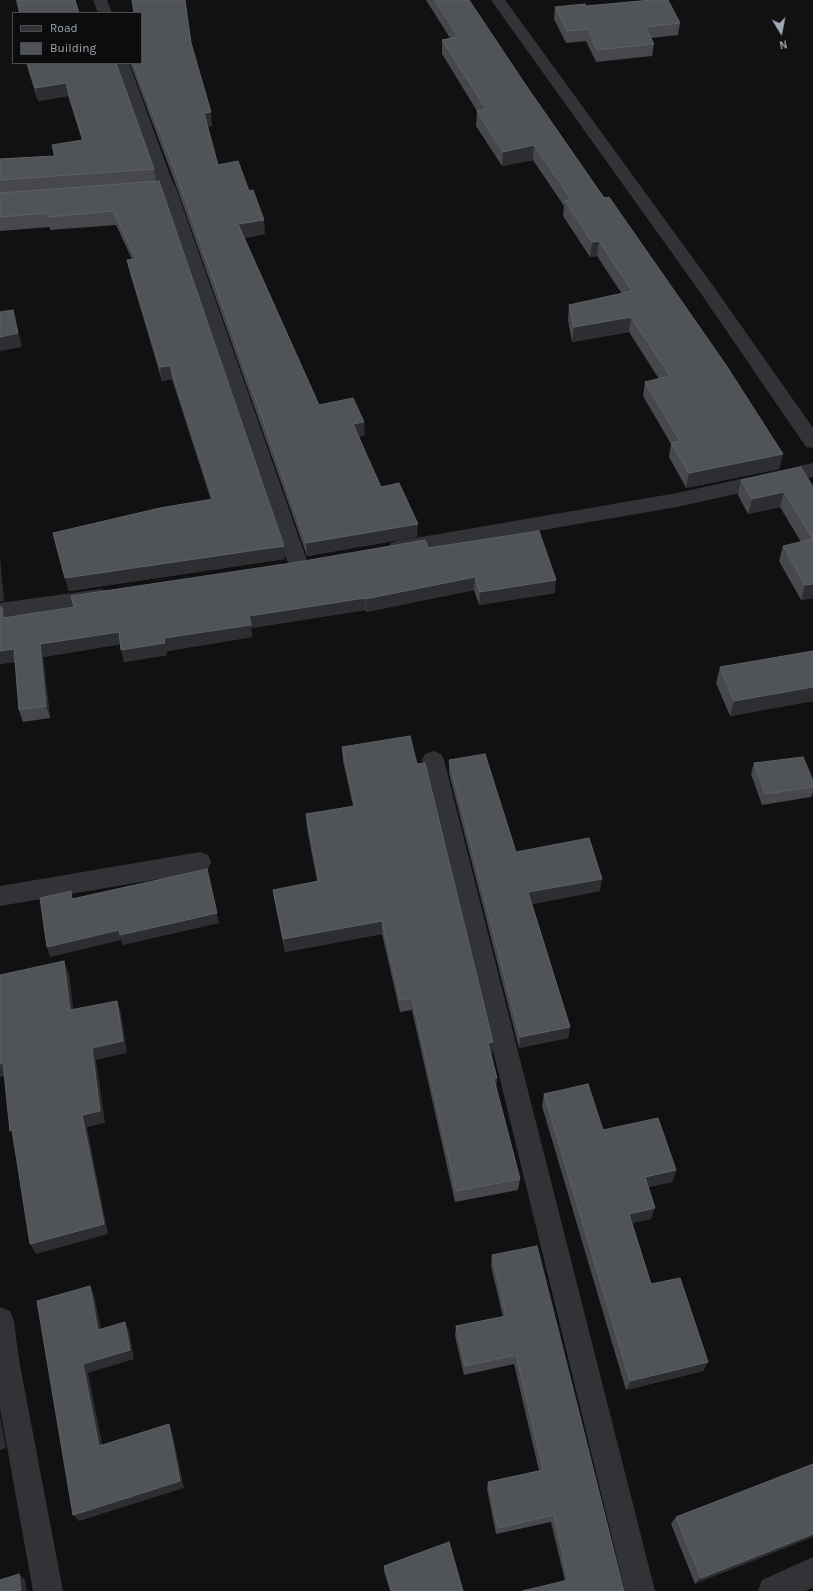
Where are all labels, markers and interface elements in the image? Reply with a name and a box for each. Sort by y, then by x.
legend [12,12,142,64]
north arrow [761,12,801,52]
text: Road [50,21,78,35]
text: N [778,37,788,51]
text: Building [50,41,96,55]

